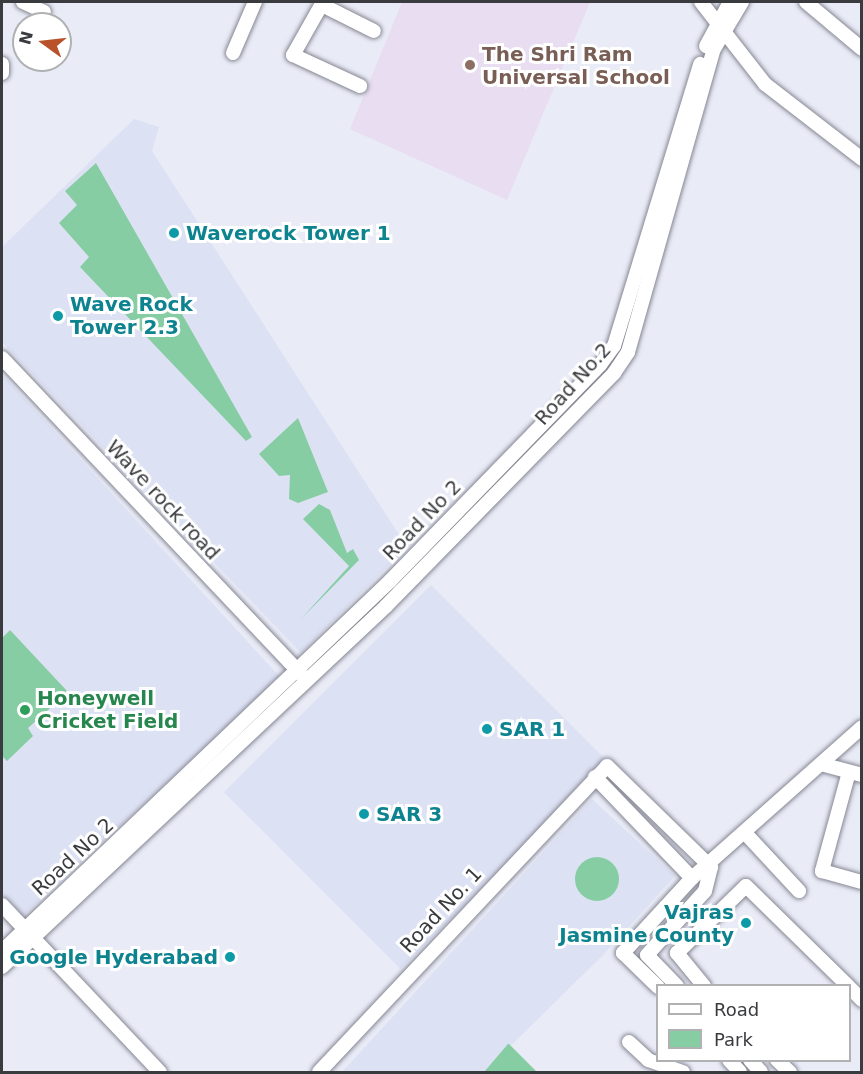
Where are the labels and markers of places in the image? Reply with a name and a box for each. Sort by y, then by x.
place label: The Shri Ram Universal School [482,42,670,89]
marker: The Shri Ram Universal School [463,58,477,72]
place label: Waverock Tower 1 [186,221,391,245]
marker: Waverock Tower 1 [167,226,181,240]
place label: Wave Rock Tower 2.3 [70,292,193,339]
marker: Wave Rock Tower 2.3 [51,309,65,323]
place label: Honeywell Cricket Field [37,686,178,733]
marker: Honeywell Cricket Field [18,703,32,717]
place label: SAR 1 [499,717,565,741]
marker: SAR 1 [480,722,494,736]
place label: SAR 3 [376,802,442,826]
marker: SAR 3 [357,807,371,821]
place label: Vajras Jasmine County [559,900,734,947]
marker: Vajras Jasmine County [739,916,753,930]
place label: Google Hyderabad [9,945,218,969]
marker: Google Hyderabad [223,950,237,964]

